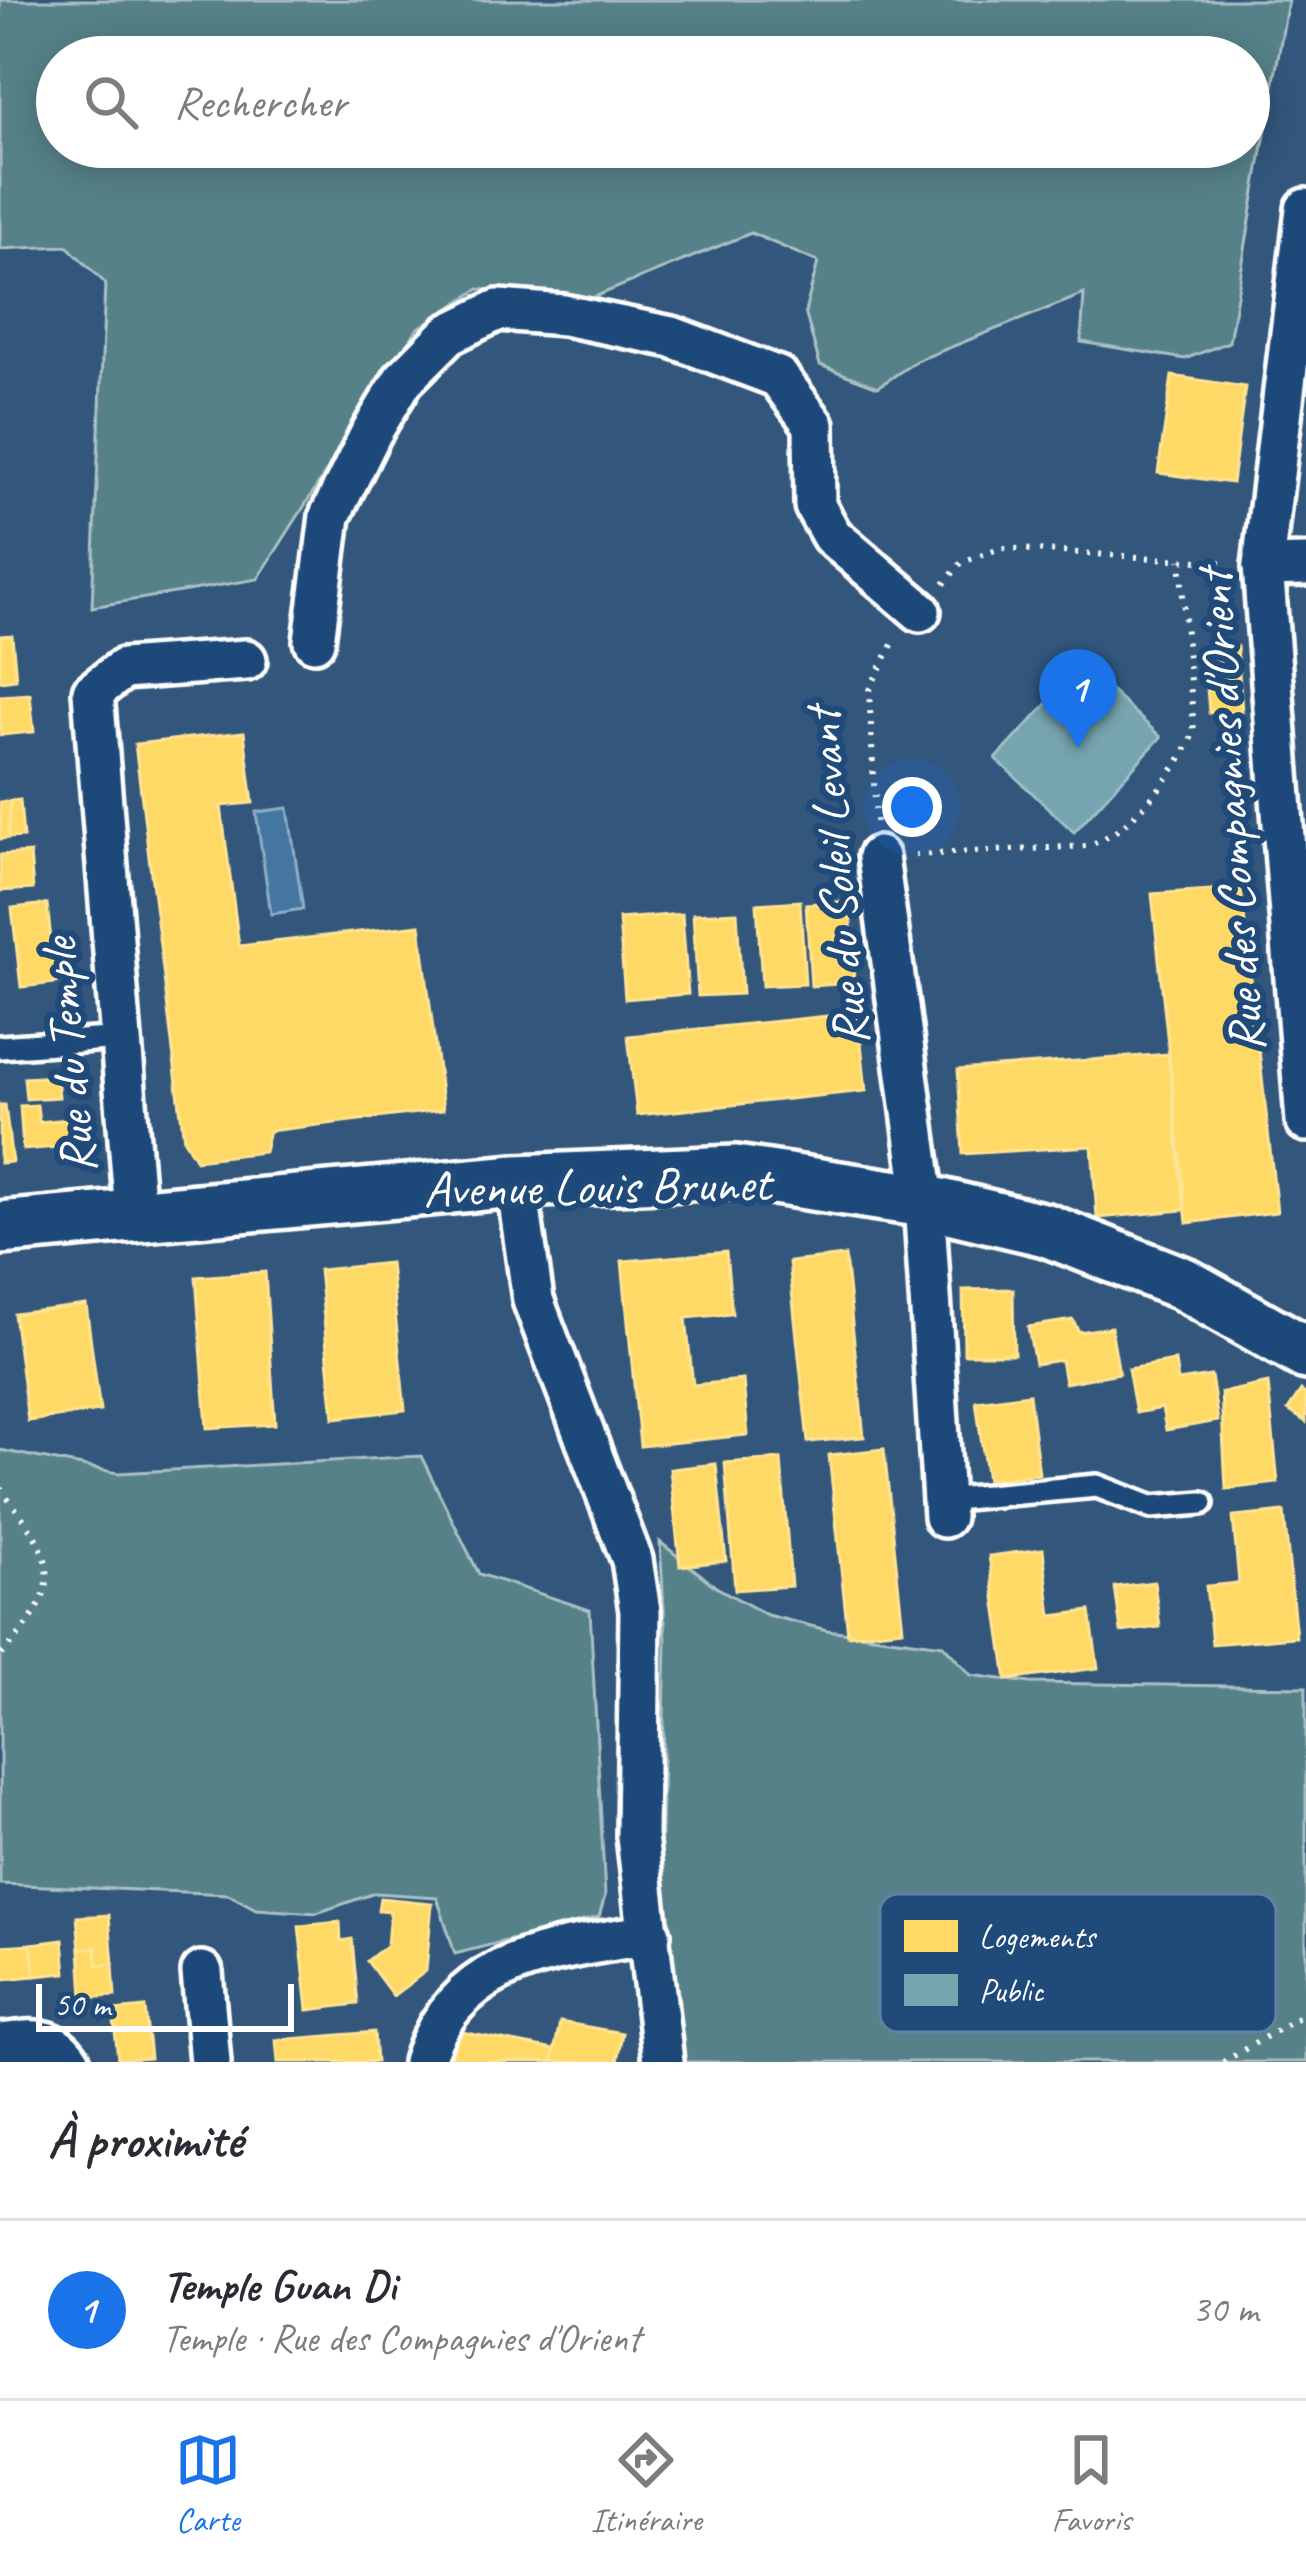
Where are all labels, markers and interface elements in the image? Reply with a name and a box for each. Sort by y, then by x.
search box [36,36,1270,168]
icon: search [78,69,144,135]
text: Rechercher [174,74,347,131]
street label: Rue des Compagnies d'Orient [1181,562,1279,1054]
pin: 1 [1039,649,1117,748]
street label: Rue du Soleil Levant [789,700,883,1048]
your location [882,777,942,837]
street label: Rue du Temple [26,932,110,1176]
street label: Avenue Louis Brunet [423,1151,776,1221]
legend [880,1894,1276,2032]
text: Logements [979,1916,1098,1958]
text: Public [979,1970,1045,2012]
scale bar [36,1978,294,2031]
text: 50 m [54,1984,110,2026]
text: À proximité [48,2108,242,2172]
text: Temple Guan Di [162,2257,396,2314]
text: 1 [78,2285,96,2334]
text: 30 m [1192,2285,1258,2334]
text: Temple · Rue des Compagnies d'Orient [162,2314,641,2363]
tab: Carte [175,2427,241,2541]
tab: Itinéraire [591,2427,702,2541]
tab: Favoris [1052,2427,1131,2541]

